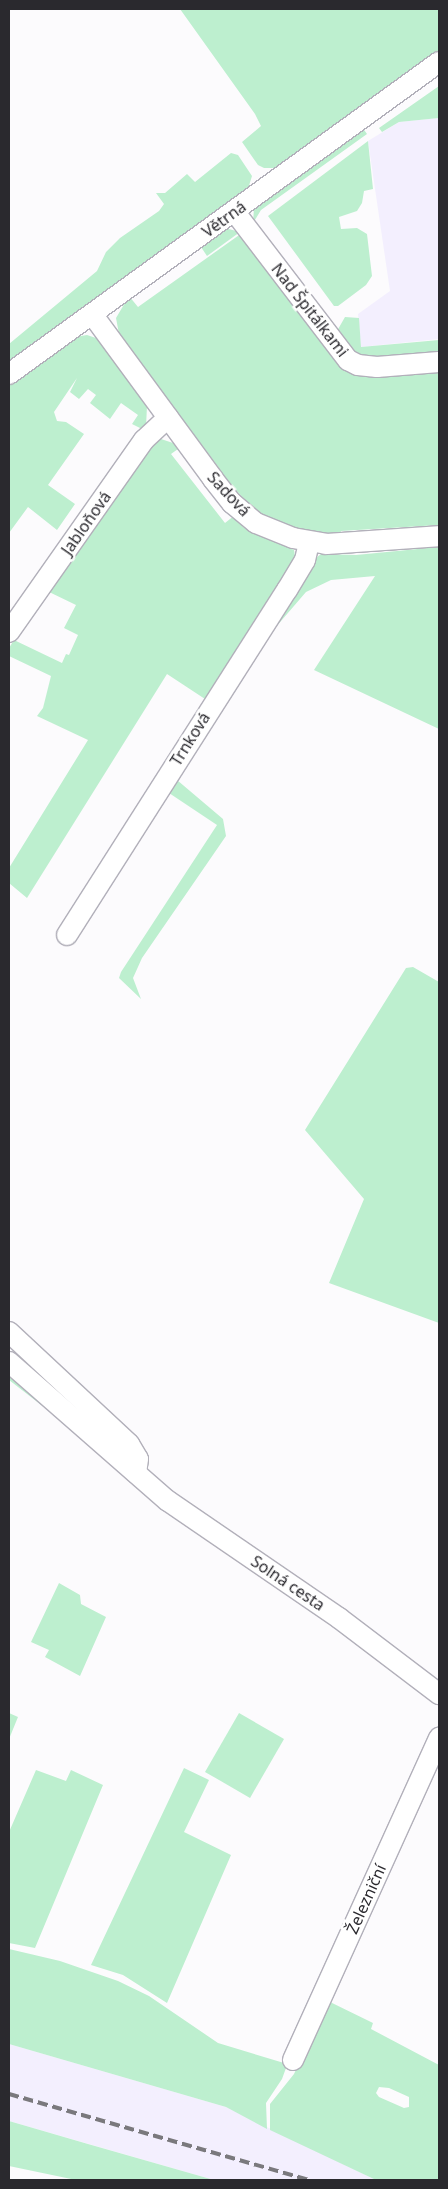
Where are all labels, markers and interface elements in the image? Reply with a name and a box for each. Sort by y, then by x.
street label: Větrná [198,197,250,241]
street label: Nad Špitálkami [268,259,352,361]
street label: Sadová [204,468,254,520]
street label: Jabloňová [57,487,115,559]
street label: Trnková [166,709,214,769]
street label: Solná cesta [248,1551,328,1615]
street label: Železniční [342,1861,390,1937]

